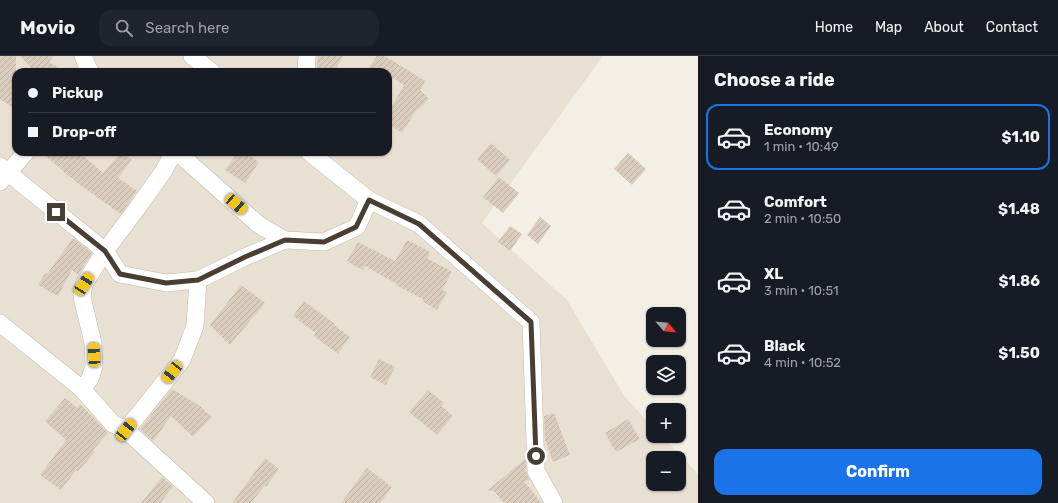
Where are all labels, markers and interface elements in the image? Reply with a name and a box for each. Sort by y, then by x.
search box [99,10,379,46]
text: Movio [20,16,75,39]
icon: search [113,17,135,39]
text: Search here [145,19,229,37]
text: Home [815,19,853,36]
text: Map [875,19,902,36]
text: About [924,19,964,36]
text: Contact [986,19,1038,36]
text: Choose a ride [714,69,835,91]
text: Pickup [52,84,103,102]
icon: car [716,119,752,155]
text: Economy [764,121,833,139]
text: Drop-off [52,123,116,141]
text: $1.10 [1002,128,1040,146]
text: 1 min · 10:49 [764,139,839,154]
icon: car [716,191,752,227]
car [223,192,249,216]
text: Comfort [764,193,827,211]
text: $1.48 [998,200,1040,218]
route end [47,203,65,221]
text: 2 min · 10:50 [764,211,841,226]
icon: car [716,263,752,299]
text: XL [764,265,783,283]
car [72,271,96,297]
text: $1.86 [998,272,1040,290]
text: 3 min · 10:51 [764,283,838,298]
north arrow [646,307,686,347]
map controls [646,307,686,491]
icon: car [716,335,752,371]
text: Black [764,337,805,355]
car [87,343,101,367]
text: $1.50 [998,344,1040,362]
button: layers [646,355,686,395]
text: 4 min · 10:52 [764,355,841,370]
car [160,359,184,385]
button: + [646,403,686,443]
car [114,417,138,443]
route start [527,447,545,465]
button: Confirm [714,449,1042,495]
button: − [646,451,686,491]

